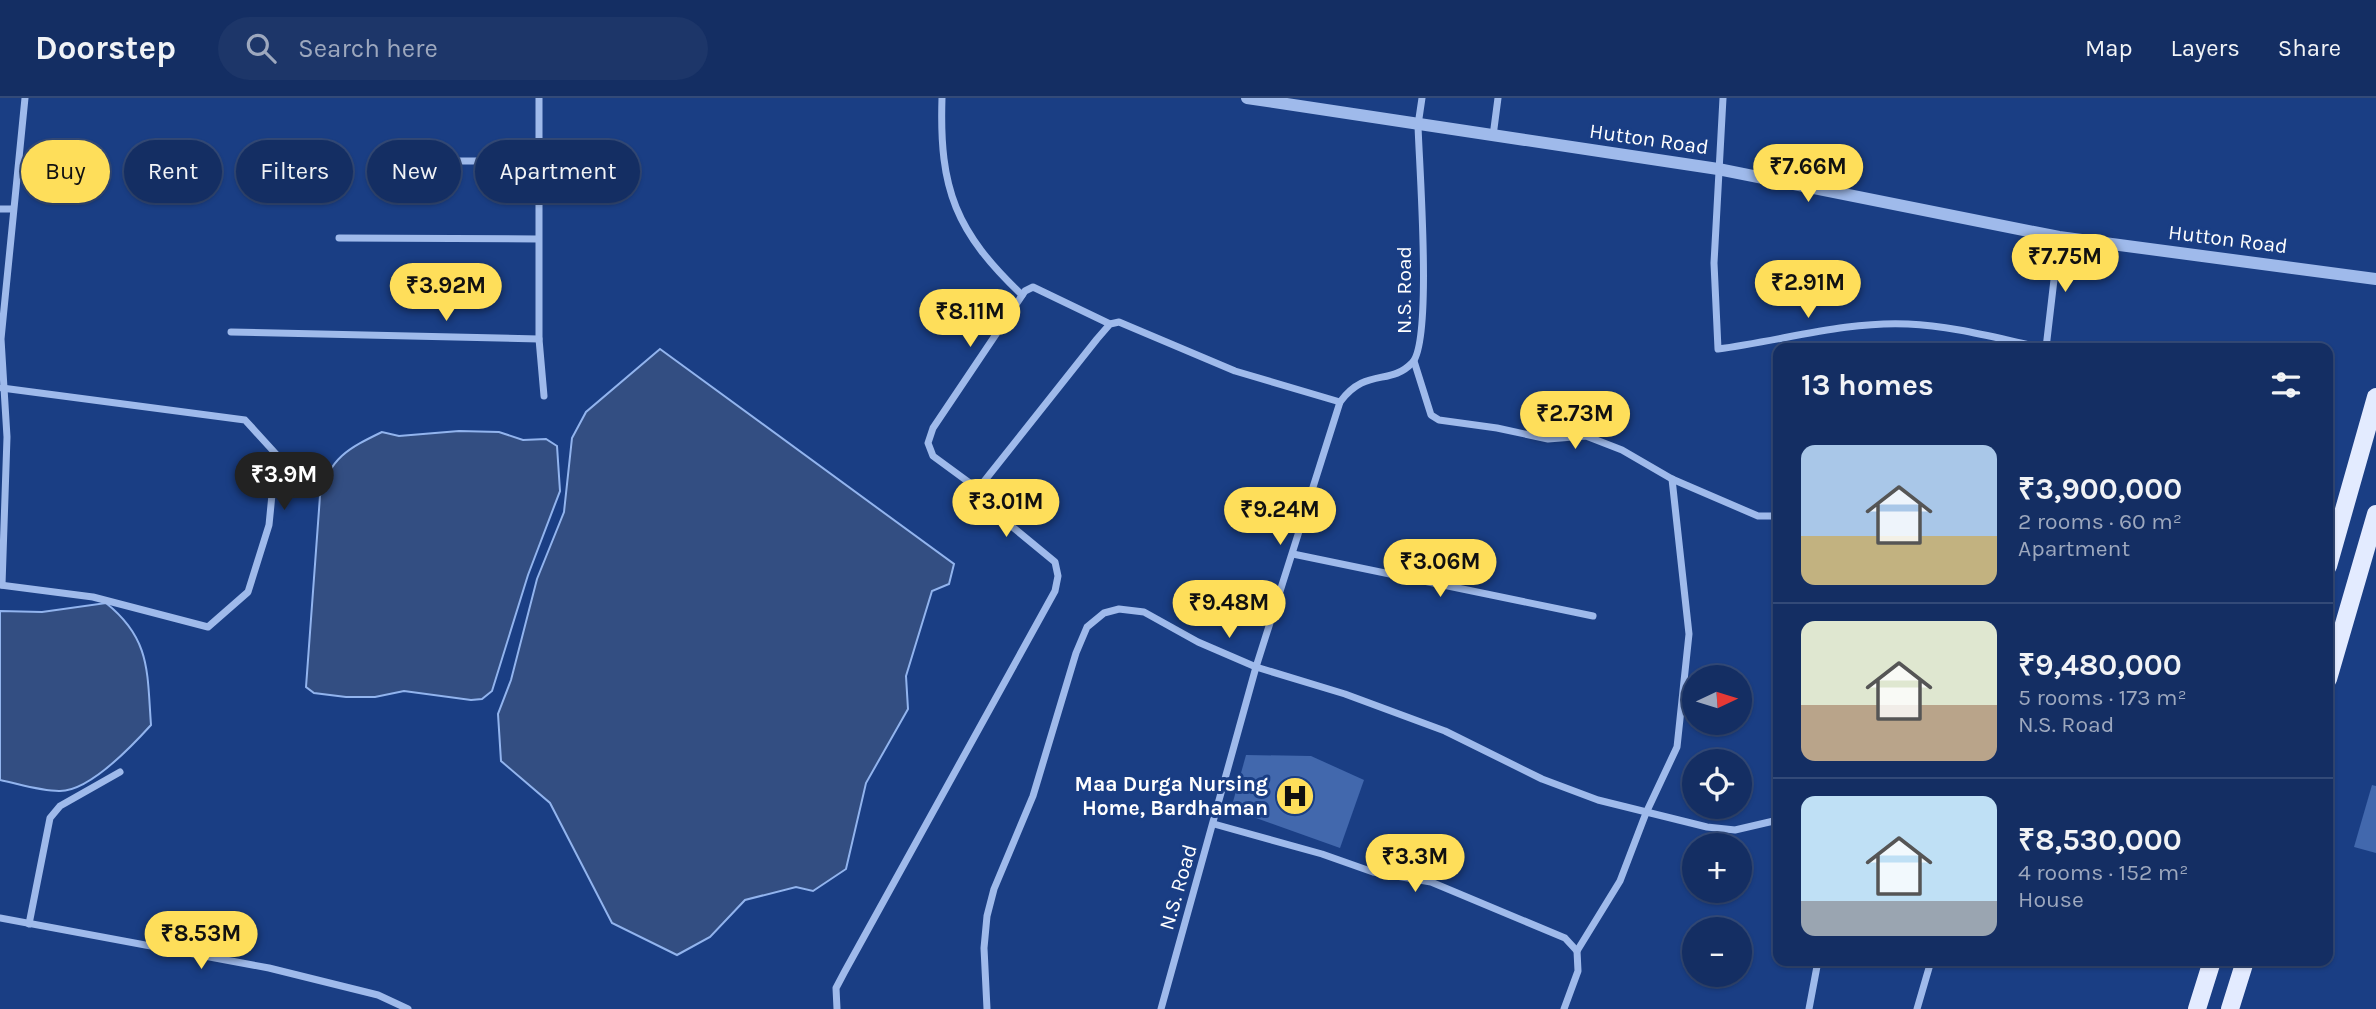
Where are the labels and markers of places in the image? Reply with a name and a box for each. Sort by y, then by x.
pin: ₹7.66M [1751,144,1865,204]
pin: ₹7.75M [2008,234,2122,294]
pin: ₹2.91M [1751,260,1865,320]
pin: ₹3.92M [389,264,503,323]
pin: ₹8.11M [913,289,1027,349]
pin: ₹2.73M [1518,392,1632,451]
pin: ₹3.9M [235,452,333,512]
pin: ₹3.01M [949,480,1063,539]
pin: ₹9.24M [1223,488,1337,547]
pin: ₹3.06M [1383,540,1497,599]
pin: ₹9.48M [1172,580,1286,640]
place label: Maa Durga Nursing Home, Bardhaman [1075,772,1268,820]
hospital icon: Maa Durga Nursing Home, Bardhaman [1274,775,1316,817]
pin: ₹3.3M [1366,834,1464,894]
pin: ₹8.53M [144,912,258,971]

